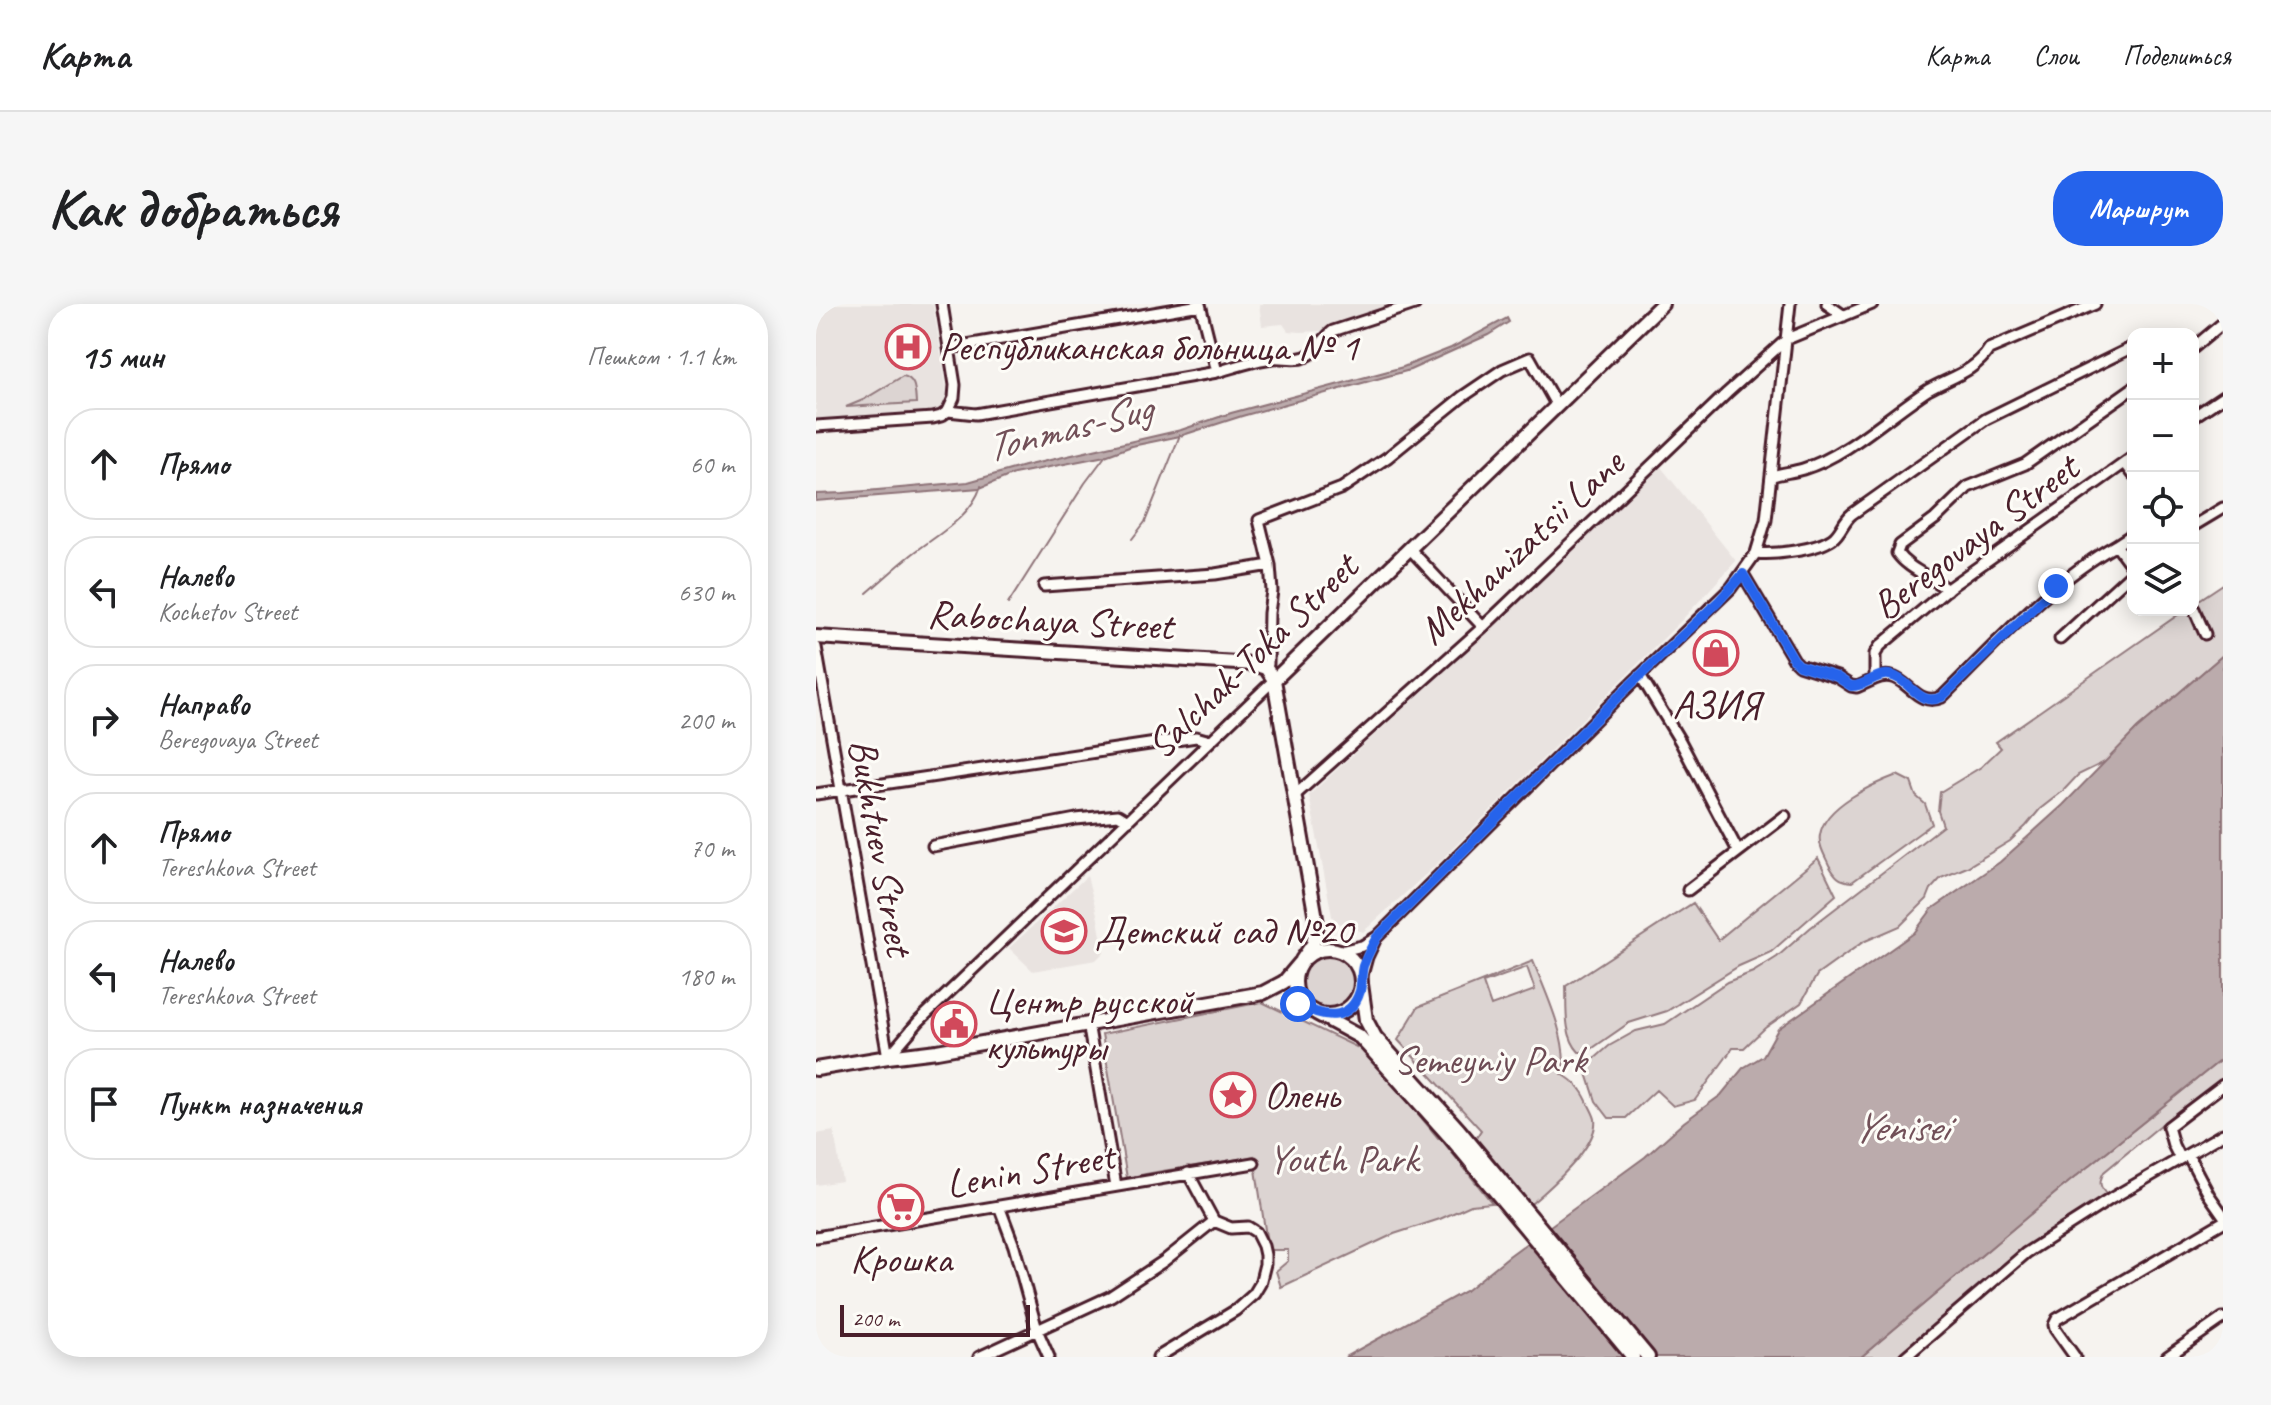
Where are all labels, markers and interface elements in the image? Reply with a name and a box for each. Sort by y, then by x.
text: Карта [40,32,130,79]
text: Карта [1926,38,1990,73]
text: Слои [2034,38,2079,73]
text: Поделиться [2123,38,2231,73]
button: Маршрут [2053,171,2223,246]
text: Как добраться [48,173,338,244]
place label: Республиканская больница № 1 [939,322,1361,372]
hospital icon: Республиканская больница № 1 [884,323,932,371]
map controls [2127,328,2199,616]
button: + [2127,328,2199,400]
text: 15 мин [80,335,164,378]
text: Пешком · 1.1 km [587,340,736,373]
water label: Tonmas-Sug [979,381,1162,474]
button: − [2127,400,2199,472]
street label: Mekhanizatsii Lane [1408,437,1636,655]
street label: Beregovaya Street [1862,441,2091,631]
icon: ahead [82,442,126,486]
text: Прямо [158,445,229,483]
text: 60 m [690,448,734,481]
button: locate [2127,472,2199,544]
street label: Salchak-Toka Street [1136,540,1371,769]
button: layers [2127,544,2199,616]
text: Налево [158,557,234,595]
route end [2038,568,2074,604]
icon: left [82,570,126,614]
text: 630 m [678,576,734,609]
street label: Rabochaya Street [926,589,1178,652]
text: Kochetov Street [158,595,297,628]
shop icon: АЗИЯ [1692,629,1740,677]
place label: АЗИЯ [1673,680,1765,730]
text: Направо [158,685,250,723]
icon: right [82,698,126,742]
text: 200 m [678,704,734,737]
text: Beregovaya Street [158,723,317,756]
street label: Bukhtuev Street [837,735,925,963]
text: Прямо [158,813,229,851]
icon: ahead [82,826,126,870]
text: 70 m [690,832,734,865]
text: Tereshkova Street [158,851,316,884]
place label: Детский сад №20 [1095,906,1356,956]
school or university icon: Детский сад №20 [1040,907,1088,955]
text: Налево [158,941,234,979]
icon: left [82,954,126,998]
text: 180 m [678,960,734,993]
place label: Центр русской культуры [985,976,1195,1072]
text: Tereshkova Street [158,979,316,1012]
route start [1280,986,1316,1022]
public building icon: Центр русской культуры [930,1000,978,1048]
park label: Semeyniy Park [1394,1035,1589,1085]
place label: Олень [1264,1070,1342,1120]
place icon: Олень [1209,1071,1257,1119]
icon: arrive [82,1082,126,1126]
text: Пункт назначения [158,1085,361,1123]
water label: Yenisei [1853,1101,1958,1154]
street label: Lenin Street [942,1130,1122,1209]
park label: Youth Park [1268,1134,1421,1184]
supermarket icon: Крошка [877,1183,925,1231]
place label: Крошка [850,1234,955,1284]
scale bar [840,1301,1030,1337]
text: 200 m [852,1305,899,1333]

